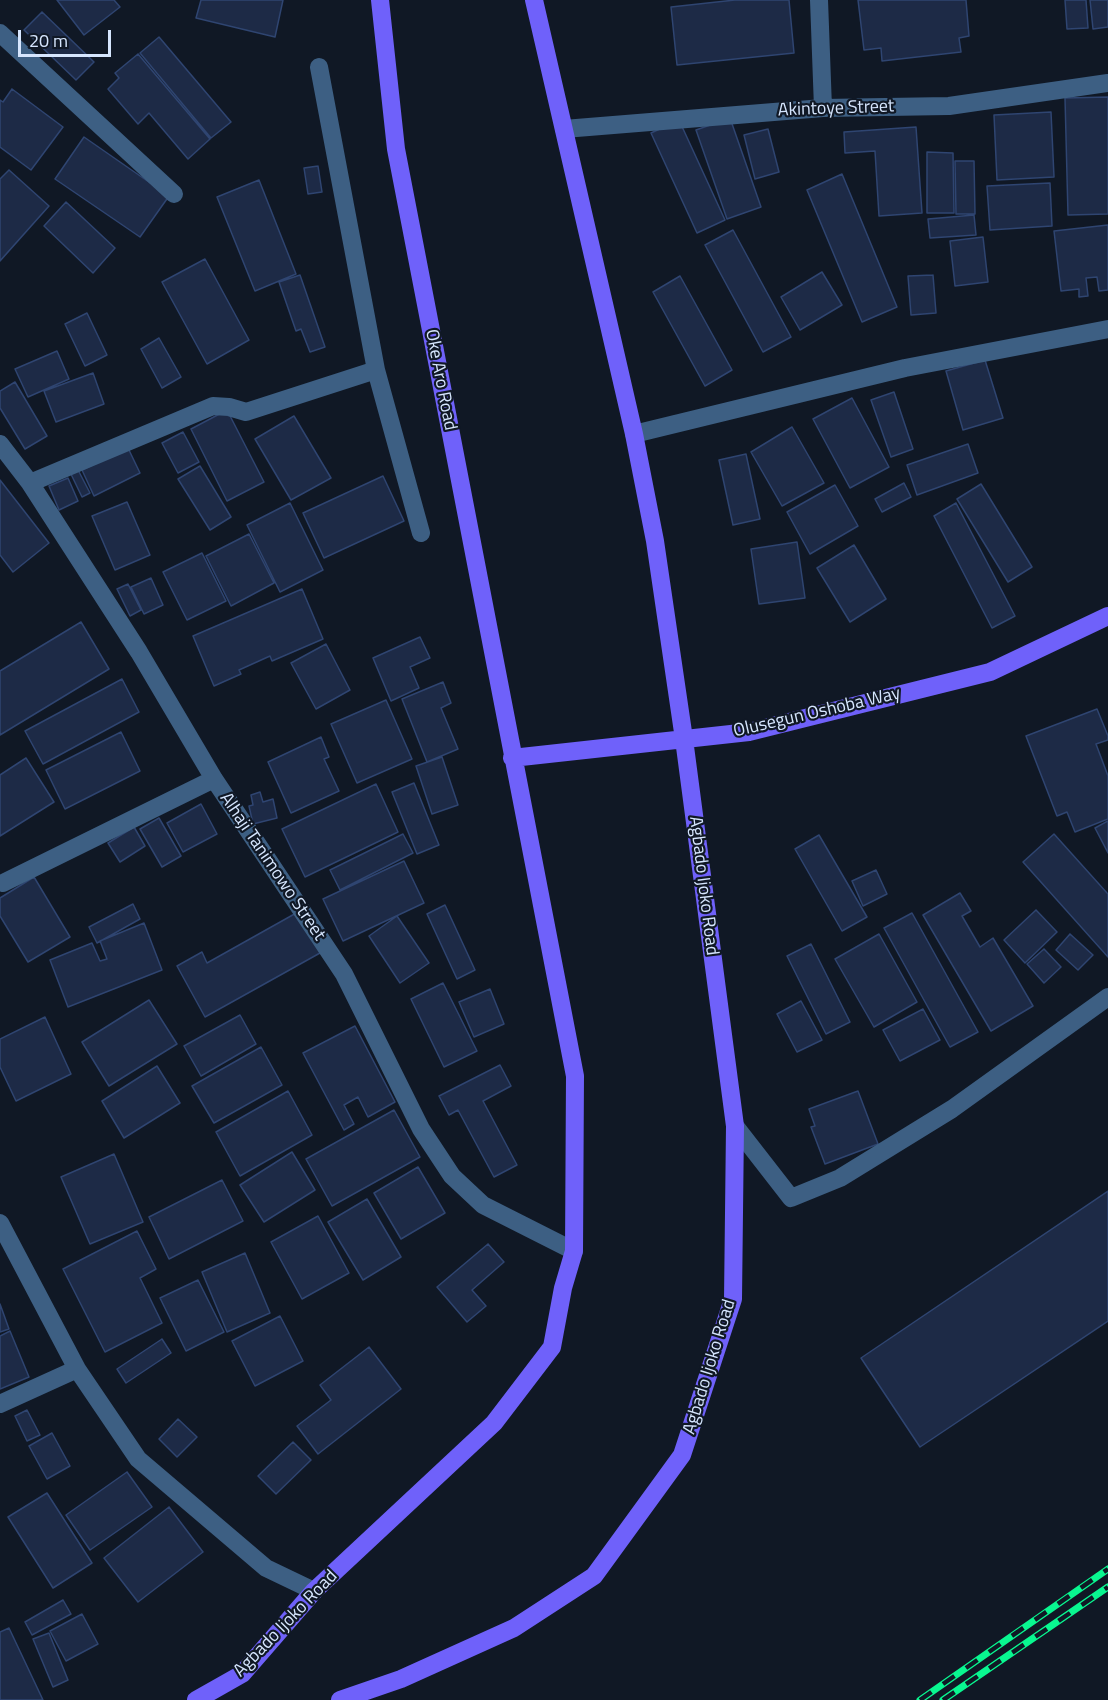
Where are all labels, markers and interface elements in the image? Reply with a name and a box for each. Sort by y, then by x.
scale bar [21,18,114,56]
text: 20 m [29,27,68,54]
street label: Akintoye Street [777,96,895,122]
street label: Oke Aro Road [420,328,460,432]
street label: Olusegun Oshoba Way [731,683,903,743]
street label: Alhaji Tanimowo Street [214,789,330,945]
street label: Agbado Ijoko Road [684,815,722,957]
street label: Agbado Ijoko Road [679,1297,741,1437]
street label: Agbado Ijoko Road [230,1566,342,1682]

